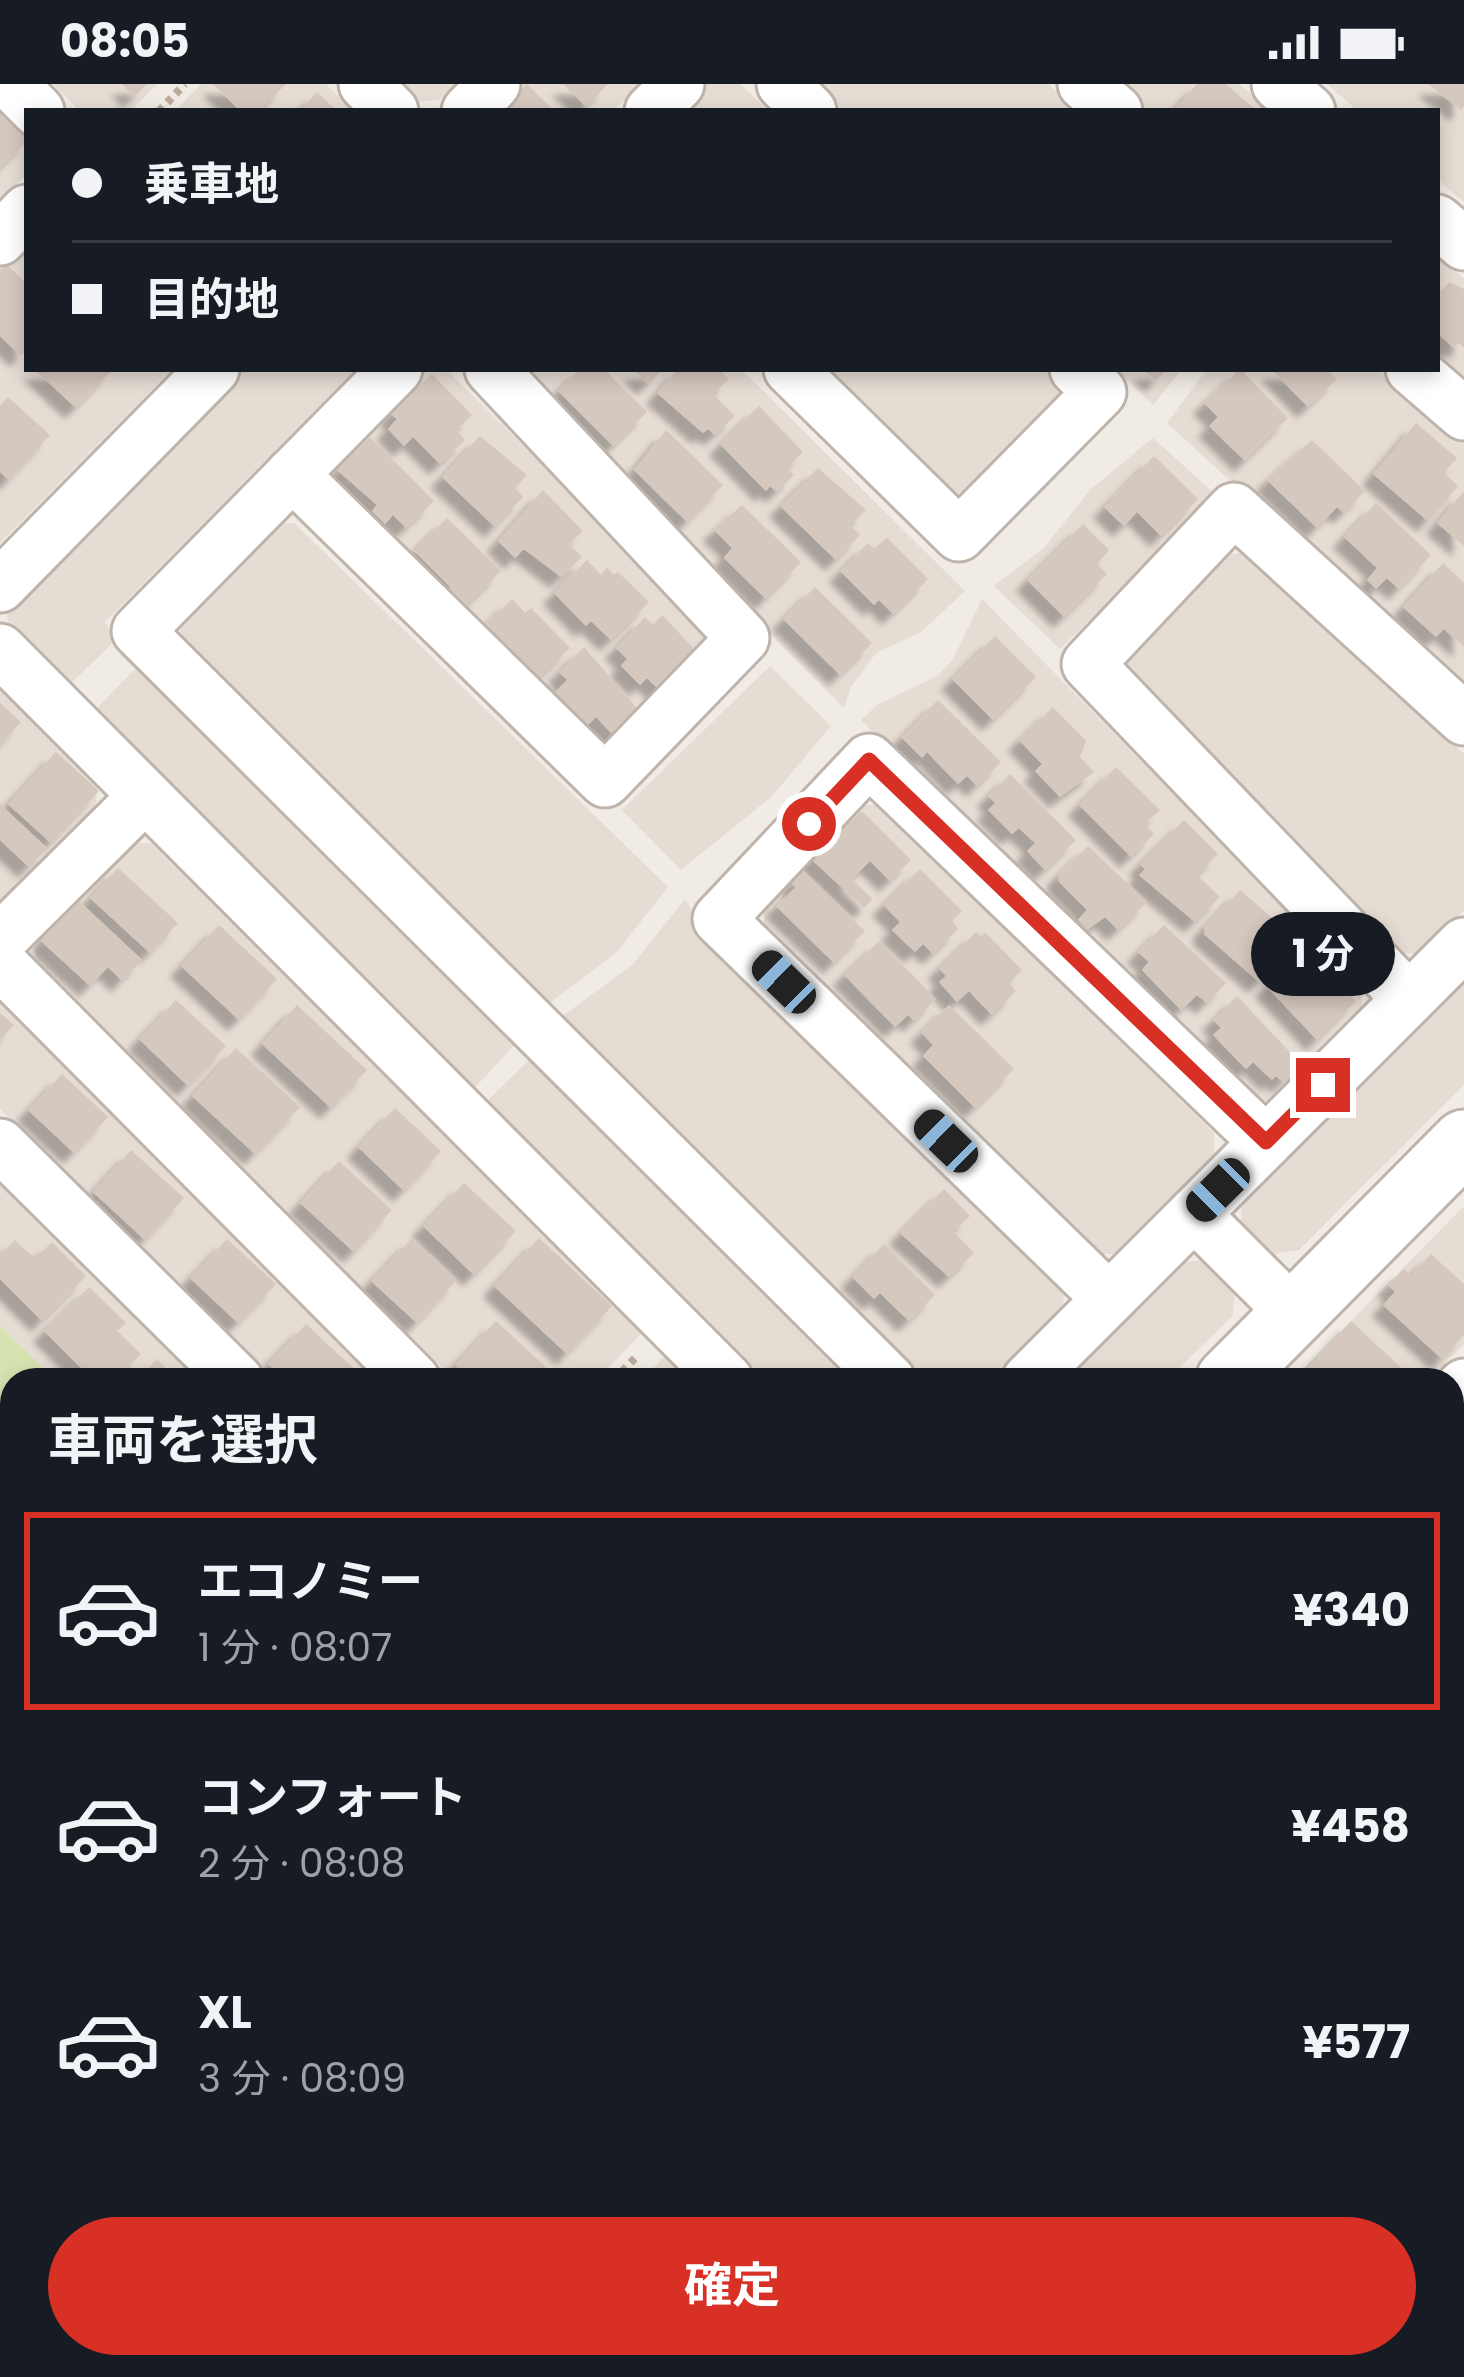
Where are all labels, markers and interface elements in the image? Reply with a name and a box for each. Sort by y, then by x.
text: 08:05 [60,10,190,73]
text: 乗車地 [144,153,279,216]
text: 目的地 [144,268,279,331]
route start [782,797,836,851]
callout: 1 分 [1251,911,1395,995]
text: 1 分 [1292,926,1354,981]
car [746,944,822,1020]
route end [1296,1058,1350,1112]
car [908,1103,984,1179]
car [1180,1152,1256,1228]
text: 車両を選択 [48,1402,318,1478]
text: エコノミー [198,1550,423,1613]
icon: car [54,1557,162,1665]
text: ¥340 [1293,1579,1410,1642]
text: 1 分 · 08:07 [198,1620,392,1675]
text: コンフォート [198,1766,467,1829]
icon: car [54,1773,162,1881]
text: ¥458 [1291,1795,1410,1858]
text: 2 分 · 08:08 [198,1836,405,1891]
text: XL [198,1981,252,2044]
icon: car [54,1989,162,2097]
text: ¥577 [1302,2011,1410,2074]
text: 3 分 · 08:09 [198,2051,406,2106]
button: 確定 [48,2217,1416,2355]

